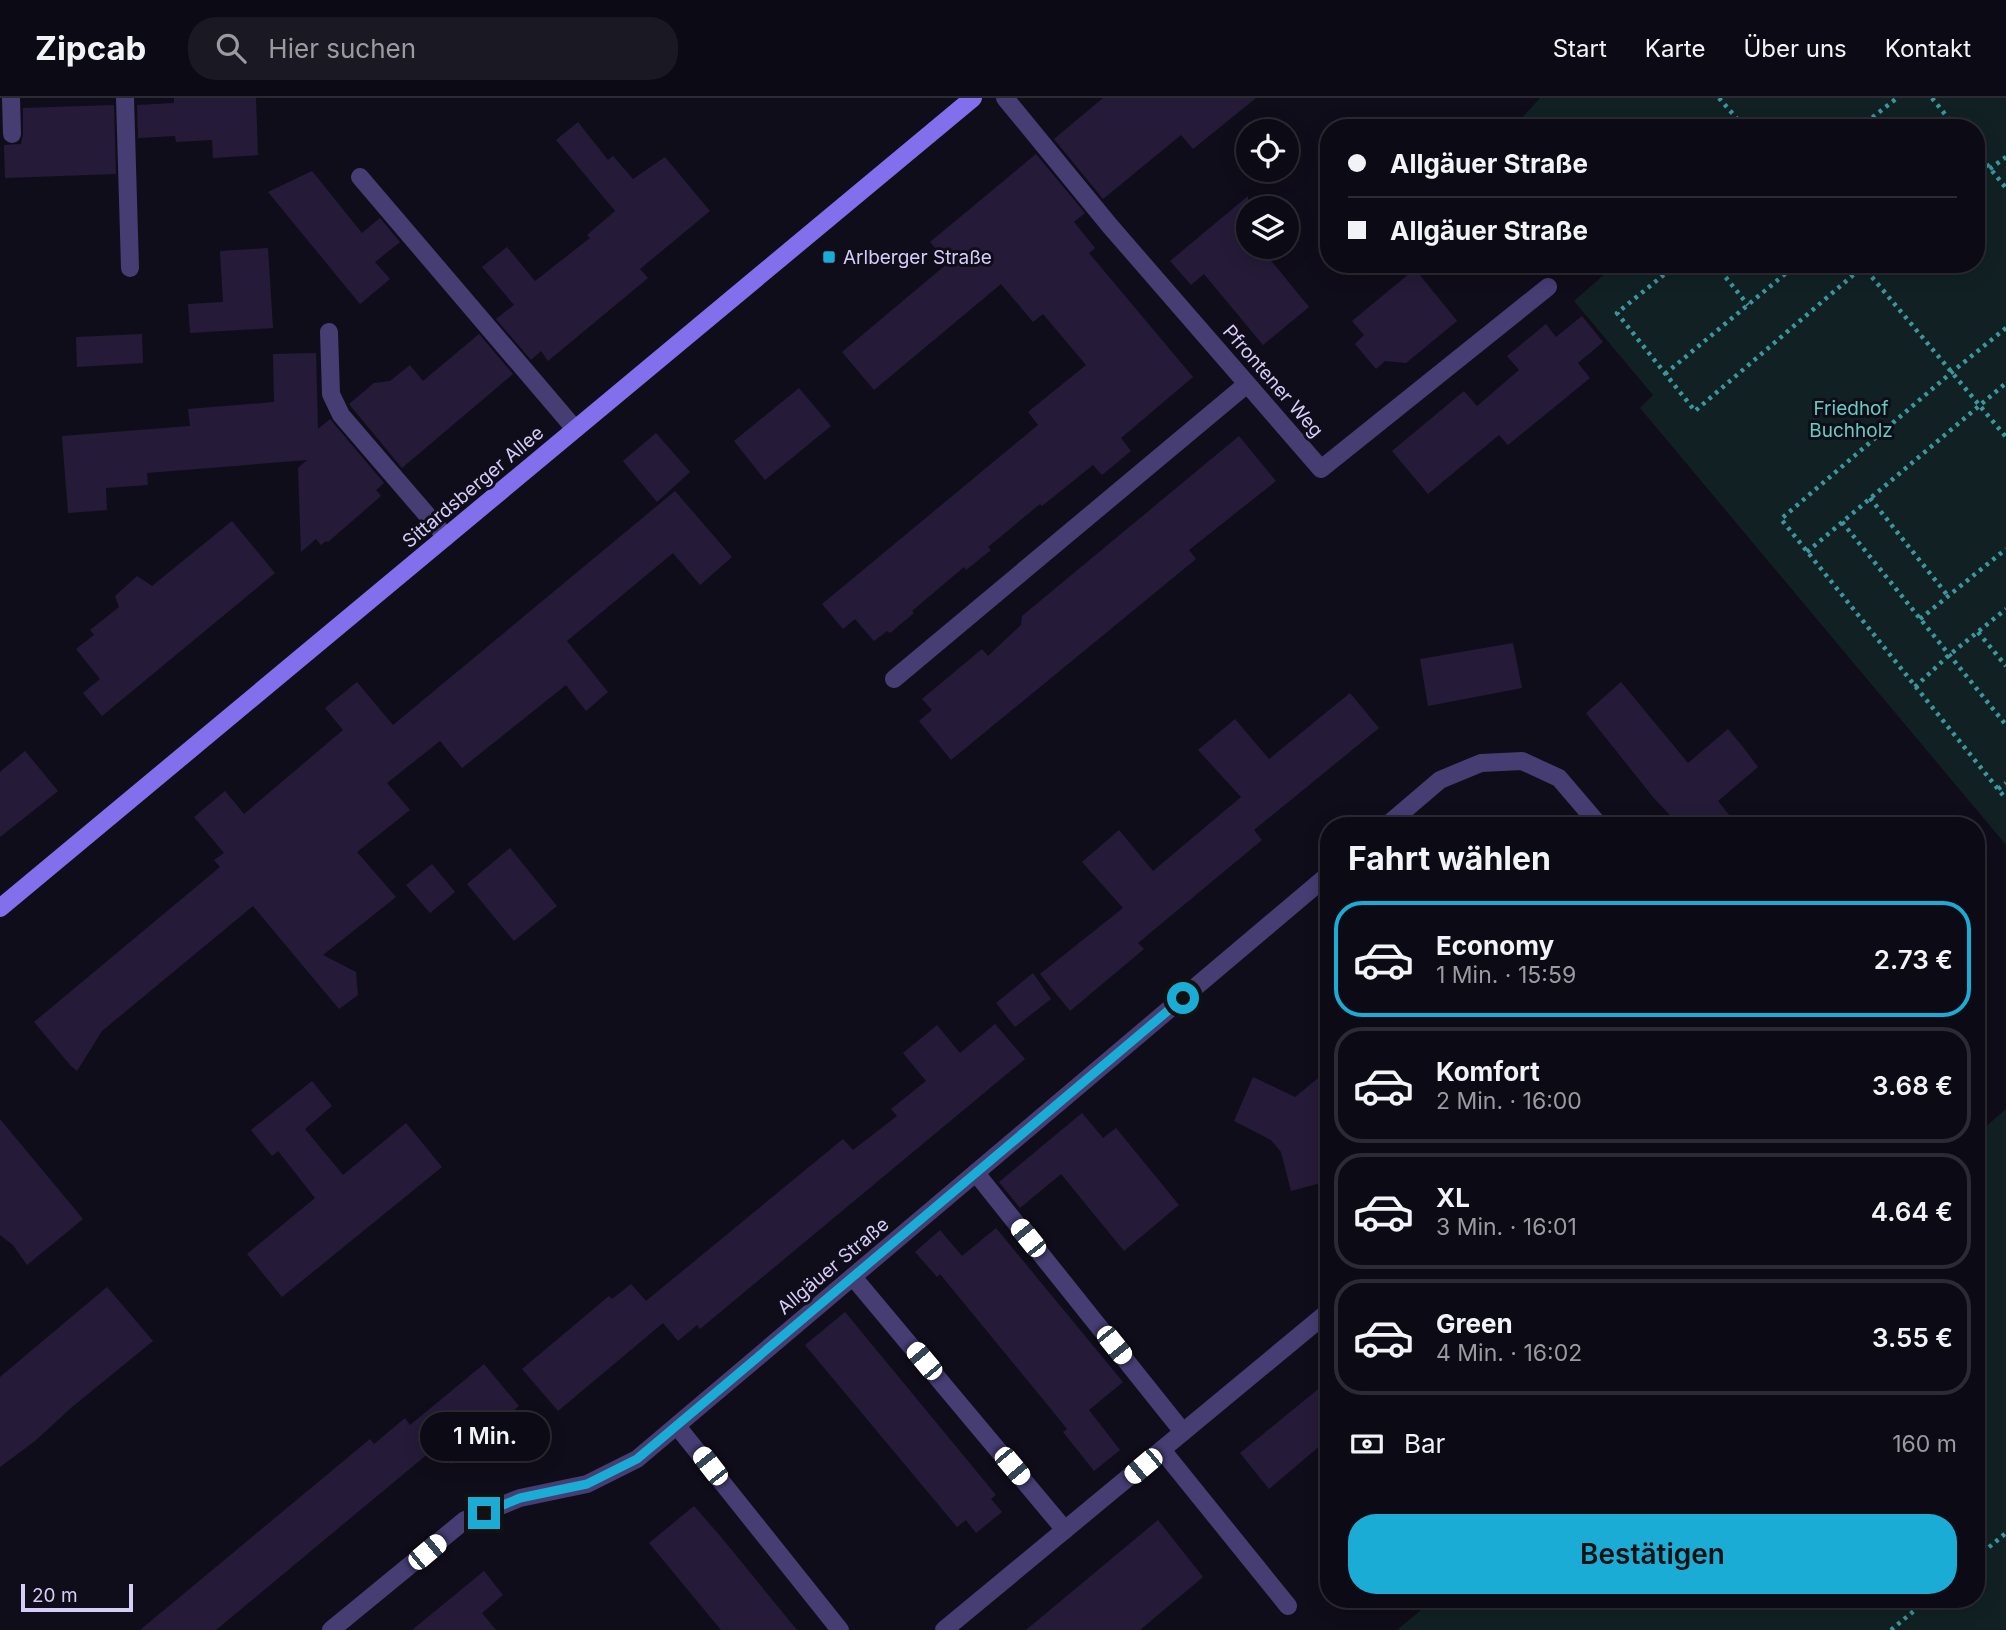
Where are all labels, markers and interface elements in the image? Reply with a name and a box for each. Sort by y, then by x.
search box [188,17,678,80]
text: Zipcab [35,28,146,68]
icon: search [212,29,250,67]
text: Hier suchen [268,33,416,64]
text: Start [1553,34,1607,63]
text: Karte [1645,34,1705,63]
text: Über uns [1743,34,1847,63]
text: Kontakt [1885,34,1971,63]
map controls [1236,119,1299,259]
button: locate [1236,119,1299,182]
text: Allgäuer Straße [1390,148,1588,179]
button: layers [1236,196,1299,259]
text: Allgäuer Straße [1390,215,1588,246]
place label: Arlberger Straße [843,246,992,269]
marker: Arlberger Straße [821,249,837,265]
street label: Pfrontener Weg [1218,320,1328,442]
park label: Friedhof Buchholz [1809,397,1893,442]
street label: Sittardsberger Allee [398,421,548,553]
text: Fahrt wählen [1348,839,1551,878]
icon: car [1352,928,1415,991]
text: Economy [1436,930,1554,961]
text: 2.73 € [1874,944,1953,975]
text: 1 Min. · 15:59 [1436,961,1576,989]
route start [1167,982,1199,1014]
icon: car [1352,1054,1415,1117]
text: Komfort [1436,1056,1540,1087]
text: 3.68 € [1872,1070,1953,1101]
text: 2 Min. · 16:00 [1436,1087,1582,1115]
icon: car [1352,1180,1415,1243]
text: XL [1436,1182,1470,1213]
text: 4.64 € [1871,1196,1953,1227]
street label: Allgäuer Straße [773,1213,893,1319]
text: 3 Min. · 16:01 [1436,1213,1577,1241]
car [1007,1215,1050,1261]
icon: car [1352,1306,1415,1369]
text: Green [1436,1308,1513,1339]
car [1093,1322,1136,1368]
text: 3.55 € [1872,1322,1953,1353]
car [903,1338,946,1384]
text: 4 Min. · 16:02 [1436,1339,1582,1367]
callout: 1 Min. [419,1412,549,1460]
text: 1 Min. [453,1422,517,1450]
icon: cash [1348,1425,1386,1463]
text: Bar [1404,1428,1445,1459]
text: 160 m [1892,1430,1957,1458]
car [689,1443,732,1489]
car [991,1443,1034,1489]
car [1121,1444,1166,1488]
route end [468,1497,500,1529]
button: Bestätigen [1348,1514,1957,1594]
car [405,1530,450,1574]
scale bar [21,1581,133,1613]
text: 20 m [32,1584,78,1607]

